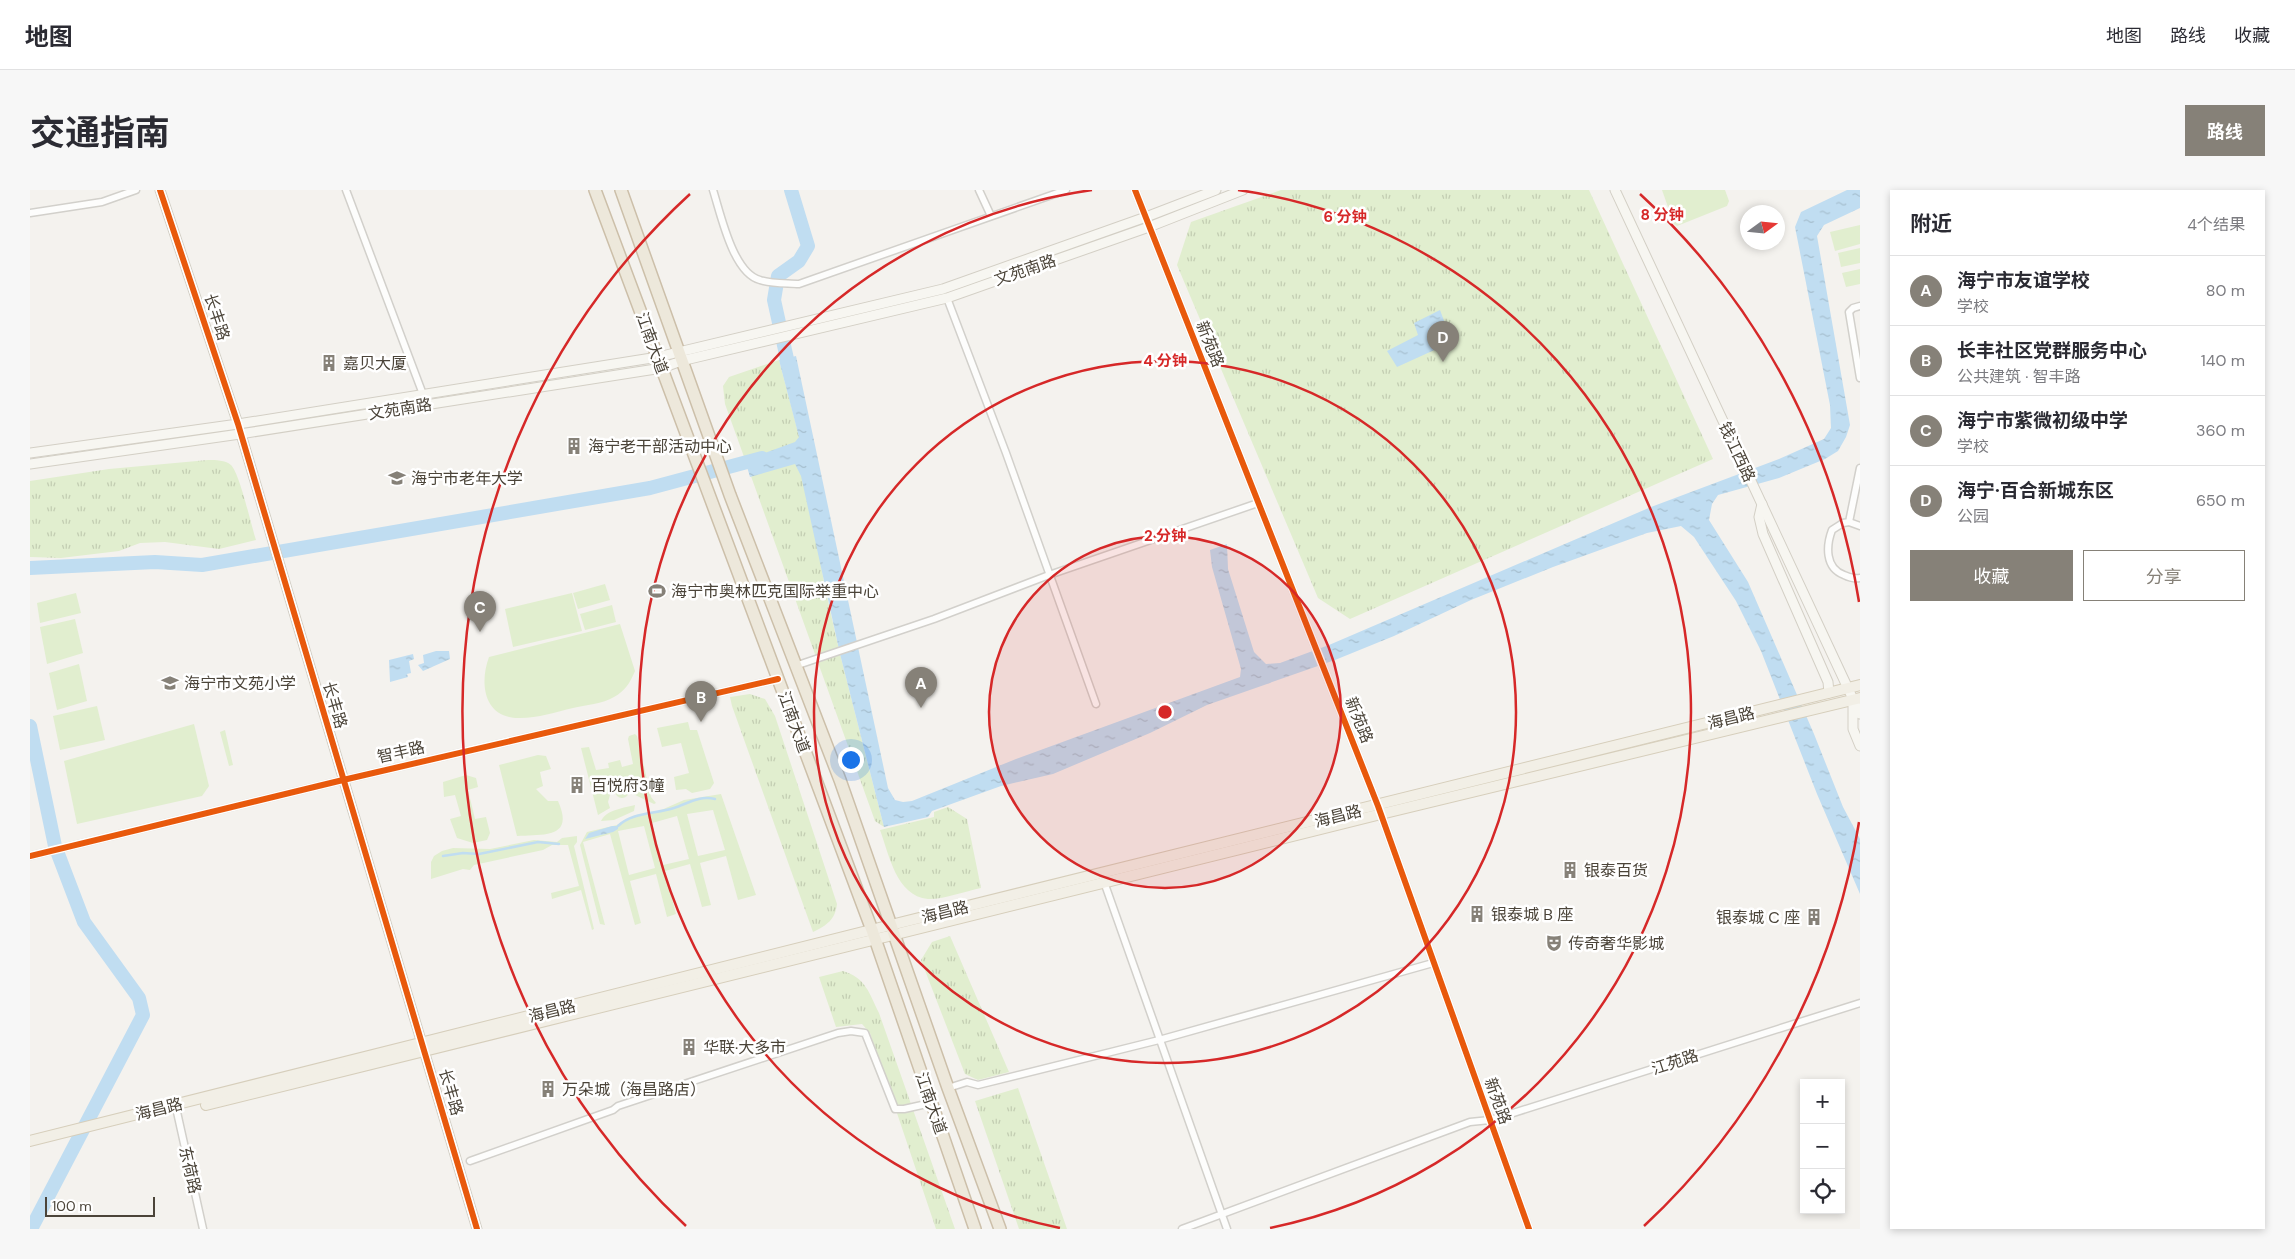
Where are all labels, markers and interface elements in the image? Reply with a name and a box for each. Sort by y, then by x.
text: 地图 [25,21,73,52]
text: 地图 [2106,24,2142,48]
text: 路线 [2170,24,2206,48]
text: 收藏 [2234,24,2270,48]
button: 路线 [2185,105,2265,156]
text: 交通指南 [30,110,170,156]
text: 8 分钟 [1640,205,1684,225]
north arrow [1740,205,1785,250]
text: 6 分钟 [1323,207,1367,227]
text: 附近 [1910,210,1952,238]
text: 4个结果 [2187,214,2245,235]
street label: 文苑南路 [991,250,1059,290]
text: 海宁市友谊学校 [1957,268,2090,293]
text: A [1920,280,1932,301]
text: 80 m [2206,280,2245,301]
street label: 长丰路 [200,291,234,343]
text: 学校 [1957,296,1989,317]
street label: 江南大道 [631,309,673,377]
street label: 新苑路 [1191,318,1229,370]
pin: D [1427,321,1459,362]
text: 长丰社区党群服务中心 [1957,338,2147,363]
text: B [1921,350,1931,371]
text: 140 m [2201,350,2245,371]
text: 4 分钟 [1143,351,1187,371]
building icon: 嘉贝大厦 [319,353,339,373]
place label: 嘉贝大厦 [343,353,407,374]
text: 公共建筑 · 智丰路 [1957,366,2081,387]
street label: 文苑南路 [367,394,433,424]
text: 海宁市紫微初级中学 [1957,408,2128,433]
street label: 钱江西路 [1714,419,1760,485]
text: C [1920,420,1932,441]
text: 360 m [2196,420,2245,441]
building icon: 海宁老干部活动中心 [564,436,584,456]
place label: 海宁老干部活动中心 [588,436,732,457]
text: 学校 [1957,436,1989,457]
school or university icon: 海宁市老年大学 [387,468,407,488]
place label: 海宁市老年大学 [411,468,523,489]
text: 海宁·百合新城东区 [1957,478,2114,503]
text: D [1920,490,1932,511]
text: 650 m [2196,490,2245,511]
text: 公园 [1957,506,1989,527]
text: 2 分钟 [1144,526,1186,546]
button: 收藏 [1910,550,2073,601]
button: 分享 [2083,550,2245,601]
sports icon: 海宁市奥林匹克国际举重中心 [647,581,667,601]
place label: 海宁市奥林匹克国际举重中心 [671,581,879,602]
pin: C [464,591,496,632]
pin: A [905,667,937,708]
school or university icon: 海宁市文苑小学 [160,673,180,693]
place label: 海宁市文苑小学 [184,673,296,694]
street label: 长丰路 [318,679,352,731]
pin: B [685,681,717,722]
street label: 江南大道 [773,688,815,756]
street label: 新苑路 [1340,694,1378,746]
street label: 海昌路 [1705,702,1757,734]
centre of rings [1156,703,1174,721]
street label: 智丰路 [375,736,427,768]
your location [838,747,864,773]
building icon: 百悦府3幢 [567,775,587,795]
place label: 百悦府3幢 [591,775,664,796]
street label: 海昌路 [1312,800,1364,832]
building icon: 银泰百货 [1560,860,1580,880]
place label: 银泰百货 [1584,860,1648,881]
street label: 海昌路 [919,896,971,928]
building icon: 银泰城 B 座 [1467,904,1487,924]
place label: 银泰城 B 座 [1491,904,1573,925]
place label: 银泰城 C 座 [1716,907,1800,928]
building icon: 银泰城 C 座 [1804,907,1824,927]
theatre icon: 传奇奢华影城 [1544,933,1564,953]
place label: 传奇奢华影城 [1568,933,1664,954]
street label: 海昌路 [526,995,578,1027]
building icon: 华联·大多市 [679,1037,699,1057]
place label: 华联·大多市 [703,1037,786,1058]
street label: 江苑路 [1649,1045,1701,1079]
street label: 长丰路 [434,1066,468,1118]
street label: 江南大道 [911,1069,951,1137]
street label: 新苑路 [1480,1075,1516,1127]
building icon: 万朵城（海昌路店） [538,1079,558,1099]
place label: 万朵城（海昌路店） [562,1079,706,1100]
map controls [1800,1079,1845,1214]
button: + [1800,1079,1845,1124]
street label: 海昌路 [133,1093,185,1125]
button: − [1800,1124,1845,1169]
street label: 东荷路 [174,1144,206,1196]
button: locate [1800,1169,1845,1214]
scale bar [45,1194,155,1217]
text: 100 m [52,1197,92,1215]

